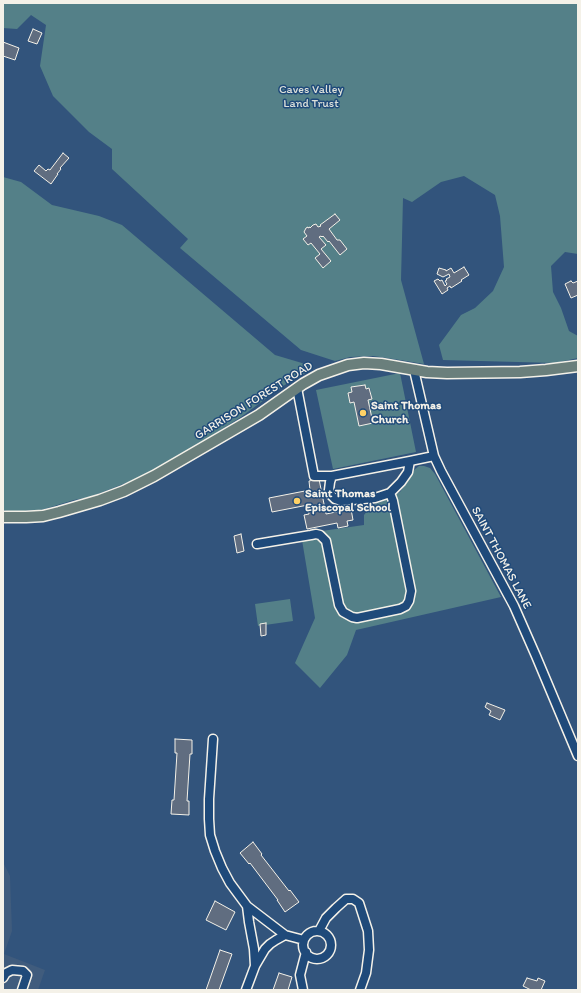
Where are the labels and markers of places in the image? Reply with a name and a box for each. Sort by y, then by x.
place label: Saint Thomas Church [371,399,441,427]
marker: Saint Thomas Church [358,408,368,418]
place label: Saint Thomas Episcopal School [305,487,391,515]
marker: Saint Thomas Episcopal School [292,496,302,506]

